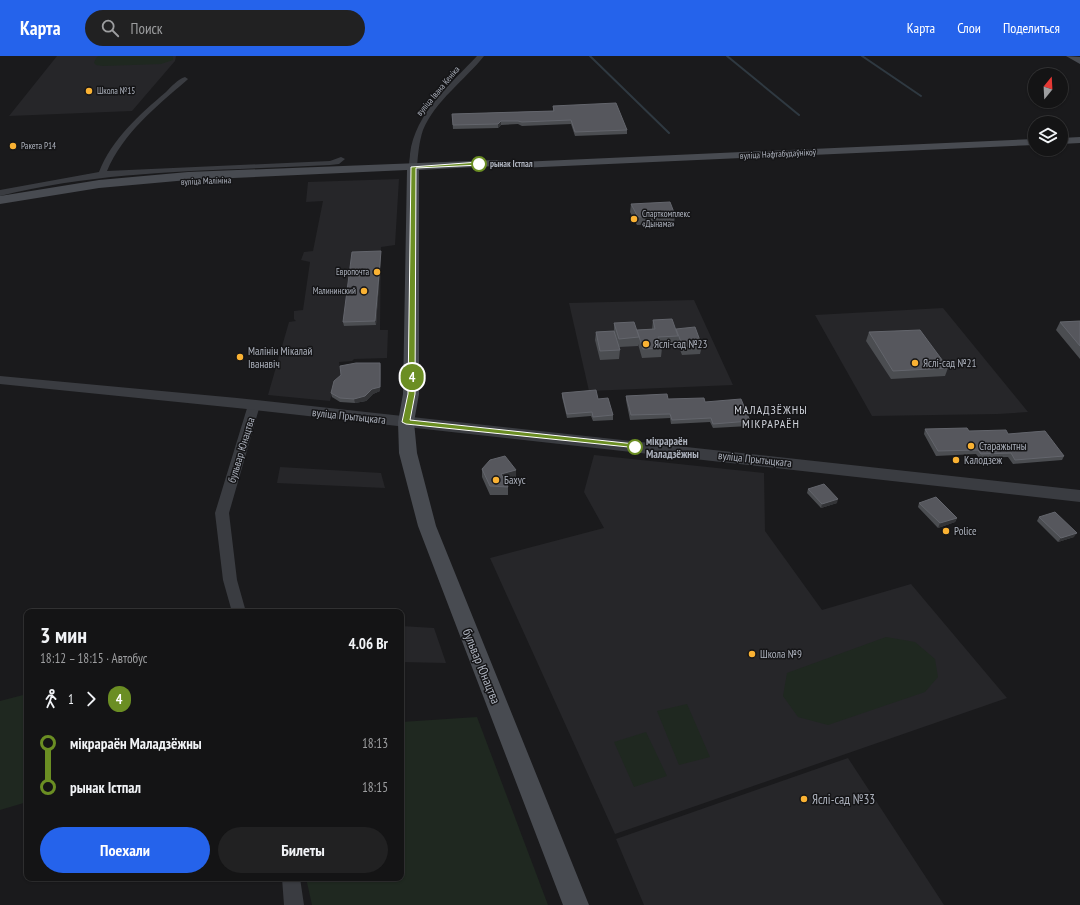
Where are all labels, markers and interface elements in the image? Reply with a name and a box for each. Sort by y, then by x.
search box [85,10,365,46]
text: Карта [20,16,61,40]
icon: search [99,17,121,39]
text: Поиск [131,19,163,38]
text: Карта [907,19,935,37]
text: Слои [957,19,981,37]
text: Поделиться [1003,19,1060,37]
street label: вуліца Івана Кеніка [414,63,462,118]
north arrow [1028,68,1068,108]
map controls [1028,68,1068,156]
place label: Школа №15 [97,85,135,96]
marker: Школа №15 [84,86,94,96]
button: layers [1028,116,1068,156]
place label: Ракета Р14 [21,140,56,151]
marker: Ракета Р14 [8,141,18,151]
street label: вуліца Нафтабудаўнікоў [740,146,817,161]
marker: рынак Істпал [471,156,487,172]
place label: рынак Істпал [490,158,533,169]
street label: вуліца Малініна [181,174,232,187]
place label: Спарткомплекс «Дынама» [642,208,691,229]
marker: Спарткомплекс «Дынама» [629,214,639,224]
place label: Европочта [336,266,369,277]
marker: Европочта [372,267,382,277]
place label: Малининский [313,285,356,296]
marker: Малининский [359,286,369,296]
place label: Яслі-сад №23 [654,337,707,351]
marker: Яслі-сад №23 [641,339,651,349]
place label: Малінін Мікалай Іванавіч [248,344,312,371]
marker: Малінін Мікалай Іванавіч [235,352,245,362]
place label: Яслі-сад №21 [923,356,976,370]
marker: Яслі-сад №21 [910,358,920,368]
line badge: 4 [399,364,425,390]
text: 4 [409,368,415,386]
district label: МАЛАДЗЁЖНЫ МІКРАРАЁН [734,402,808,431]
street label: вуліца Прытыцкага [311,405,387,427]
street label: бульвар Юнацтва [224,416,258,484]
place label: мікрараён Маладзёжны [646,434,699,461]
marker: мікрараён Маладзёжны [627,439,643,455]
place label: Старажытны [979,439,1027,453]
marker: Старажытны [966,441,976,451]
street label: вуліца Прытыцкага [717,448,793,470]
place label: Калодзеж [964,453,1002,467]
marker: Калодзеж [951,455,961,465]
place label: Бахус [504,473,526,487]
marker: Бахус [491,475,501,485]
place label: Police [954,524,977,538]
marker: Police [941,526,951,536]
text: 3 мин [40,621,87,649]
street label: бульвар Юнацтва [459,626,504,706]
text: 4.06 Br [348,634,388,653]
place label: Школа №9 [760,647,802,661]
marker: Школа №9 [747,649,757,659]
text: 18:12 – 18:15 · Автобус [40,650,147,667]
icon: walk [40,688,62,710]
icon: forward [80,688,102,710]
text: 4 [116,690,123,708]
text: 1 [68,691,74,708]
text: мікрараён Маладзёжны [70,734,202,753]
text: 18:13 [362,735,388,752]
text: рынак Істпал [70,778,141,797]
text: 18:15 [362,779,388,796]
place label: Яслі-сад №33 [812,791,875,808]
marker: Яслі-сад №33 [799,794,809,804]
button: Поехали [40,827,210,873]
button: Билеты [218,827,388,873]

